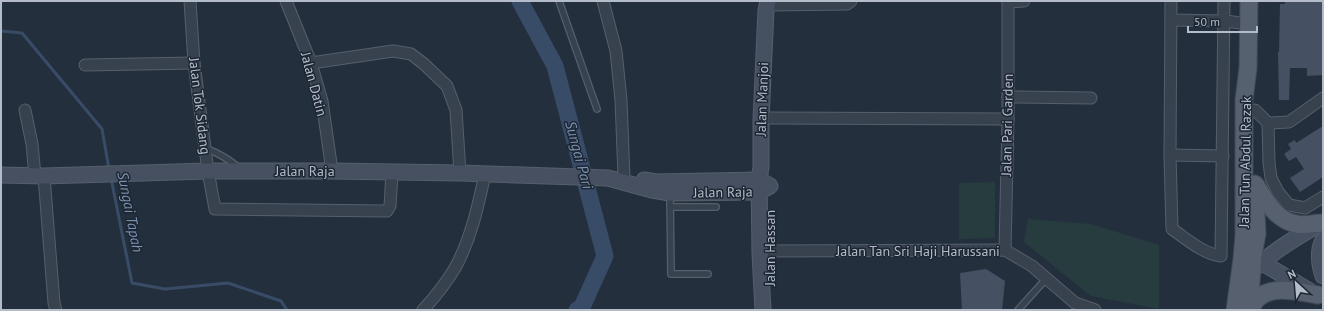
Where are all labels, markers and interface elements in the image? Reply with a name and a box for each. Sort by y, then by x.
scale bar [1188,8,1257,34]
text: 50 m [1194,14,1220,29]
street label: Jalan Datin [297,49,331,118]
street label: Jalan Tok Sidang [185,56,215,155]
street label: Jalan Manjoi [752,62,772,137]
street label: Jalan Pari Garden [997,74,1017,177]
street label: Jalan Tun Abdul Razak [1235,96,1255,229]
water label: Sungai Pari [561,119,598,192]
street label: Jalan Raja [274,162,335,180]
water label: Sungai Tapah [113,170,148,254]
street label: Jalan Raja [692,182,753,202]
street label: Jalan Hassan [761,210,779,287]
street label: Jalan Tan Sri Haji Harussani [835,242,1000,260]
north arrow [1276,263,1316,303]
text: N [1285,266,1298,282]

